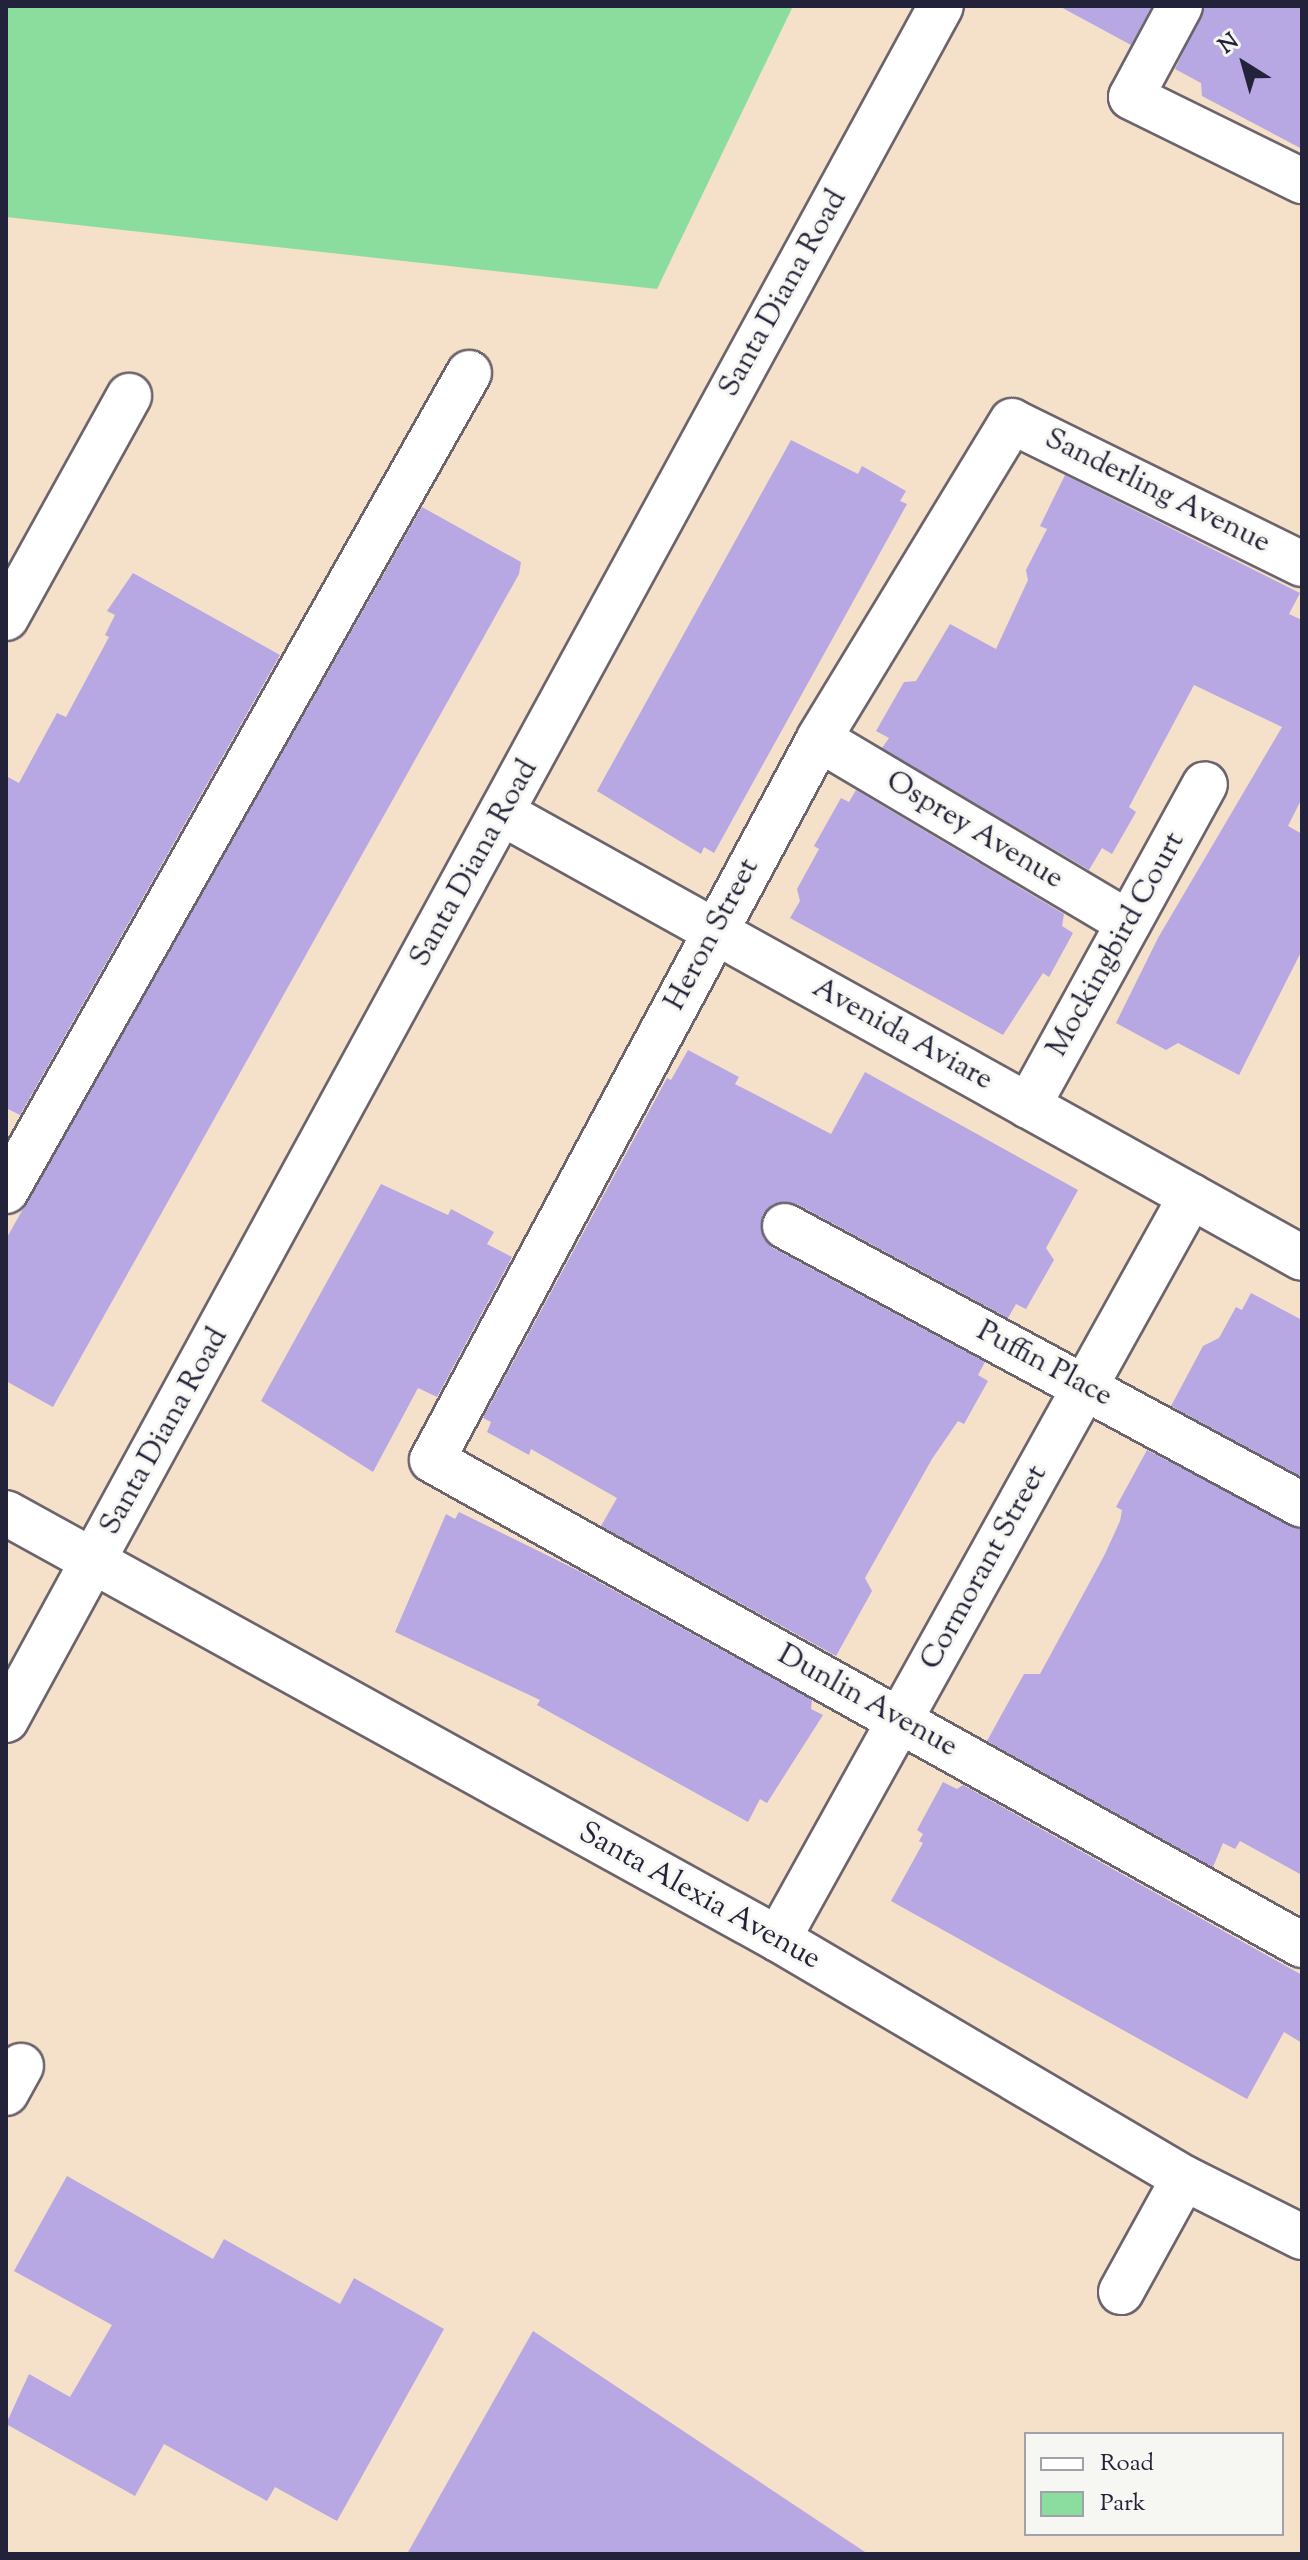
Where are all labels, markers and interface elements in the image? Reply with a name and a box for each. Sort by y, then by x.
north arrow [1204,24,1284,104]
text: N [1213,27,1246,63]
street label: Santa Diana Road [712,184,856,404]
street label: Sanderling Avenue [1038,422,1276,562]
street label: Santa Diana Road [403,754,547,974]
street label: Osprey Avenue [879,764,1069,898]
street label: Mockingbird Court [1040,826,1194,1064]
street label: Heron Street [658,853,768,1017]
street label: Avenida Aviare [806,971,998,1099]
street label: Puffin Place [970,1314,1118,1416]
street label: Santa Diana Road [93,1322,237,1542]
street label: Cormorant Street [914,1459,1056,1677]
street label: Dunlin Avenue [771,1638,963,1766]
street label: Santa Alexia Avenue [572,1816,826,1978]
legend [1024,2432,1284,2536]
text: Road [1100,2447,1154,2481]
text: Park [1100,2487,1146,2521]

